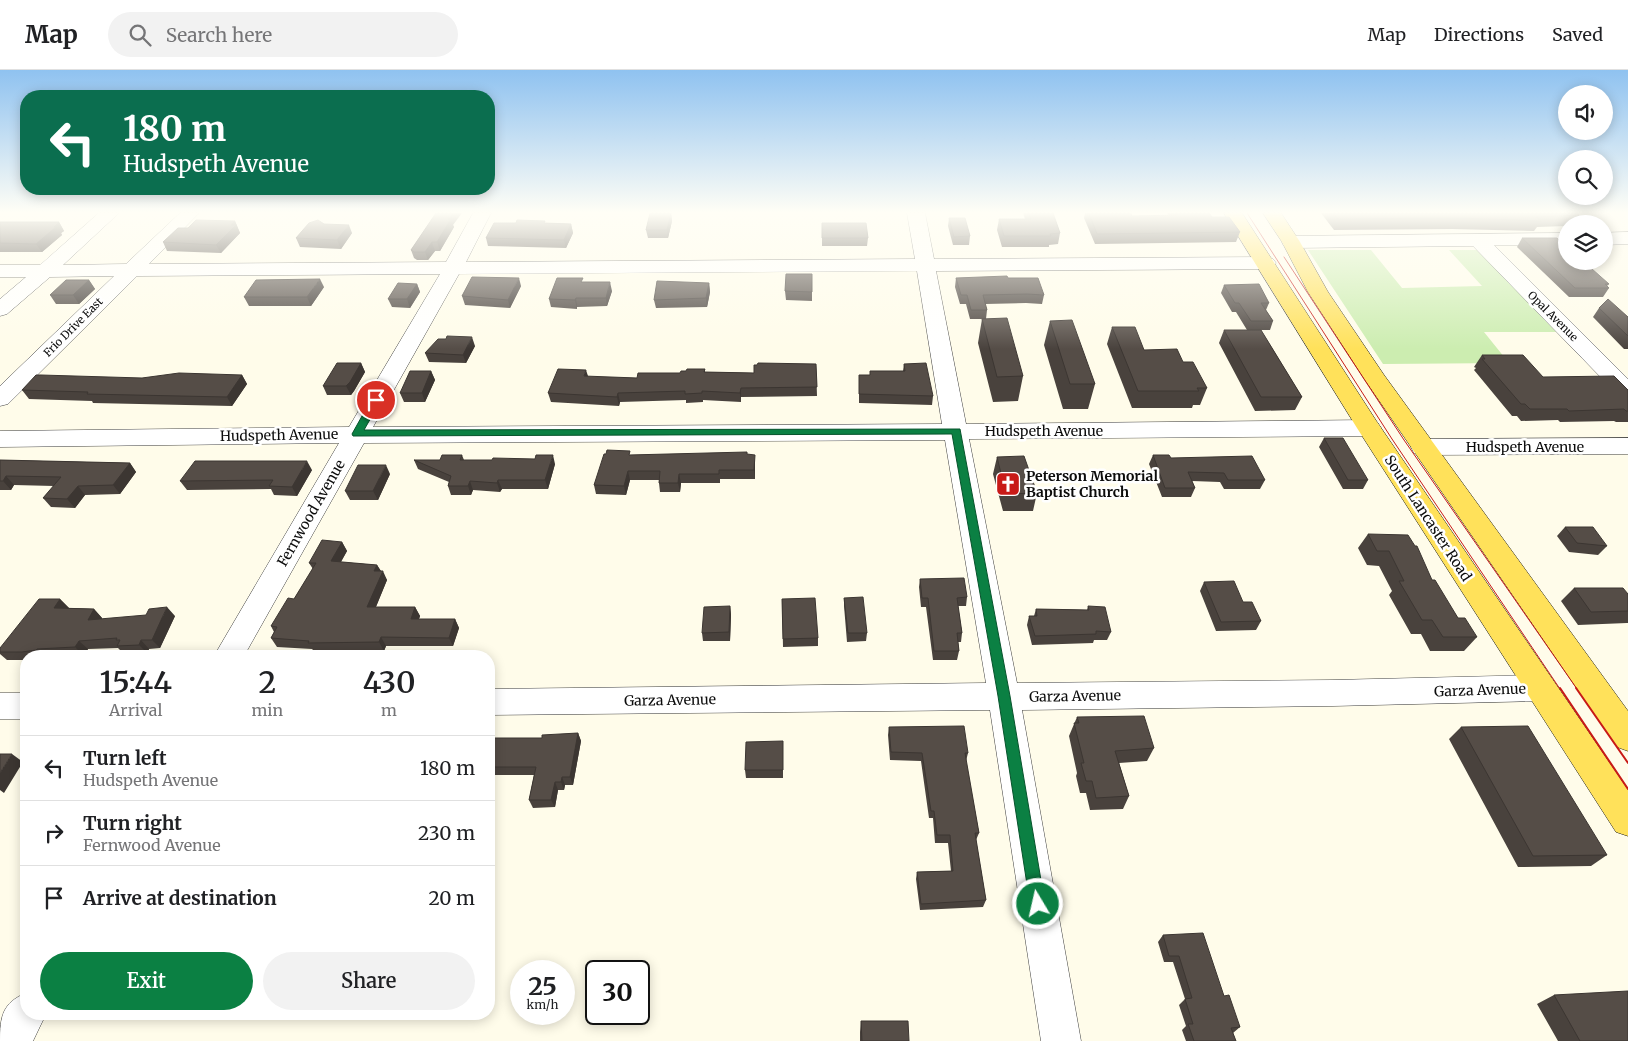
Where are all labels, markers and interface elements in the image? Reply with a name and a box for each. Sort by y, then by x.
search box [108,12,458,57]
text: Map [25,19,78,50]
icon: search [126,21,154,49]
text: Search here [166,23,272,47]
text: Map [1368,23,1406,46]
text: Directions [1434,23,1524,46]
text: Saved [1552,23,1603,46]
map controls [1558,85,1613,270]
button: sound [1558,85,1613,140]
text: 180 m [123,107,226,151]
icon: left [40,110,105,175]
text: Hudspeth Avenue [123,150,309,178]
button: search [1558,150,1613,205]
button: layers [1558,215,1613,270]
street label: Opal Avenue [1525,288,1581,344]
street label: Frio Drive East [40,294,106,360]
pin [355,379,397,421]
icon: arrive [362,386,390,414]
street label: Hudspeth Avenue [985,422,1103,440]
street label: Hudspeth Avenue [220,425,338,445]
street label: Hudspeth Avenue [1466,438,1584,456]
street label: South Lancaster Road [1381,452,1476,585]
street label: Fernwood Avenue [273,456,349,570]
place label: Peterson Memorial Baptist Church [1026,467,1158,501]
church icon: Peterson Memorial Baptist Church [995,471,1021,497]
text: 15:44 [100,663,172,701]
text: 2 [258,663,276,701]
text: 430 [363,663,415,701]
street label: Garza Avenue [1434,679,1526,701]
street label: Garza Avenue [1029,686,1121,706]
street label: Garza Avenue [624,690,716,710]
text: Arrival [109,700,162,720]
text: min [251,700,283,720]
text: m [381,700,397,720]
text: Turn left [83,746,167,770]
icon: left [40,754,68,782]
text: 180 m [420,756,475,780]
text: Hudspeth Avenue [83,770,218,790]
text: Turn right [83,811,182,835]
icon: right [40,819,68,847]
text: 230 m [418,821,475,845]
text: Fernwood Avenue [83,835,221,855]
position arrow [1011,877,1063,929]
icon: arrive [40,884,68,912]
text: Arrive at destination [83,886,277,910]
text: 20 m [428,886,475,910]
button: Exit [40,952,253,1010]
button: Share [263,952,475,1010]
speed limit sign: 30 [585,960,650,1025]
text: 25 [528,970,557,1002]
text: km/h [527,997,558,1012]

